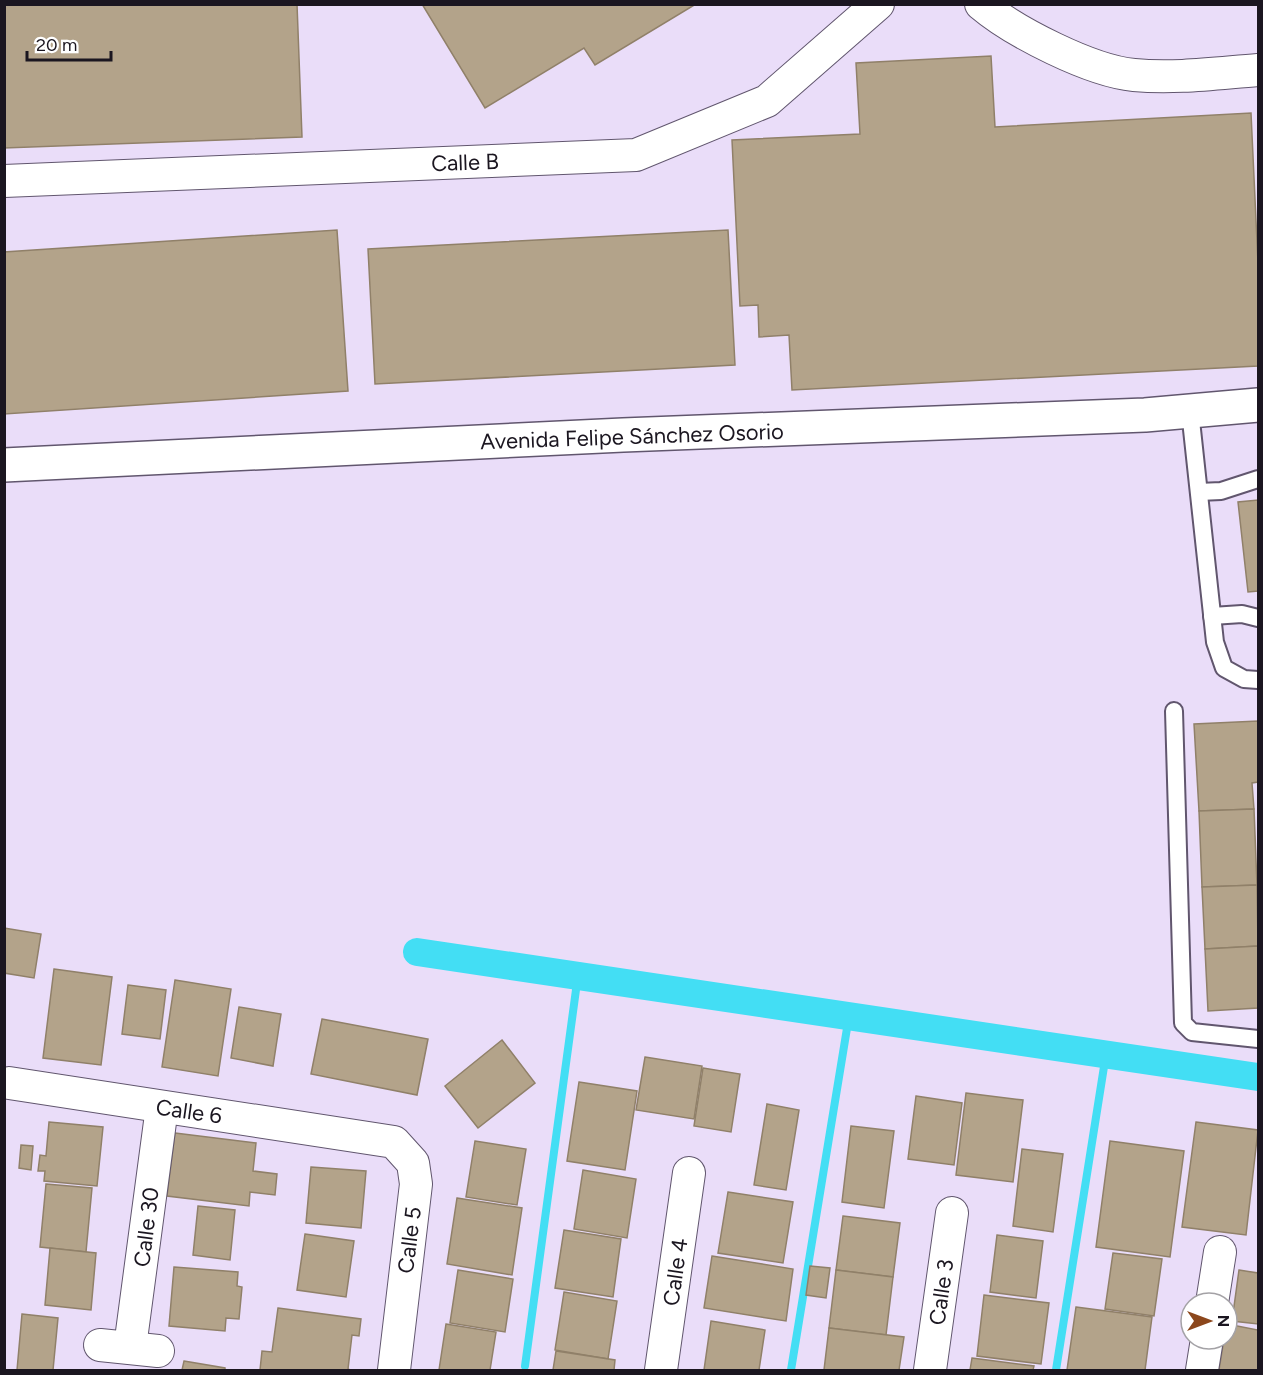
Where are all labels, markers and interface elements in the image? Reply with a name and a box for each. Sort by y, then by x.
scale bar [27,24,111,62]
text: 20 m [36,34,77,56]
street label: Calle B [431,148,499,177]
street label: Avenida Felipe Sánchez Osorio [480,418,784,455]
street label: Calle 6 [154,1093,224,1130]
street label: Calle 30 [128,1186,165,1269]
street label: Calle 5 [392,1205,427,1275]
street label: Calle 4 [657,1237,694,1308]
street label: Calle 3 [924,1257,959,1327]
north arrow [1179,1291,1239,1351]
text: N [1214,1315,1233,1327]

